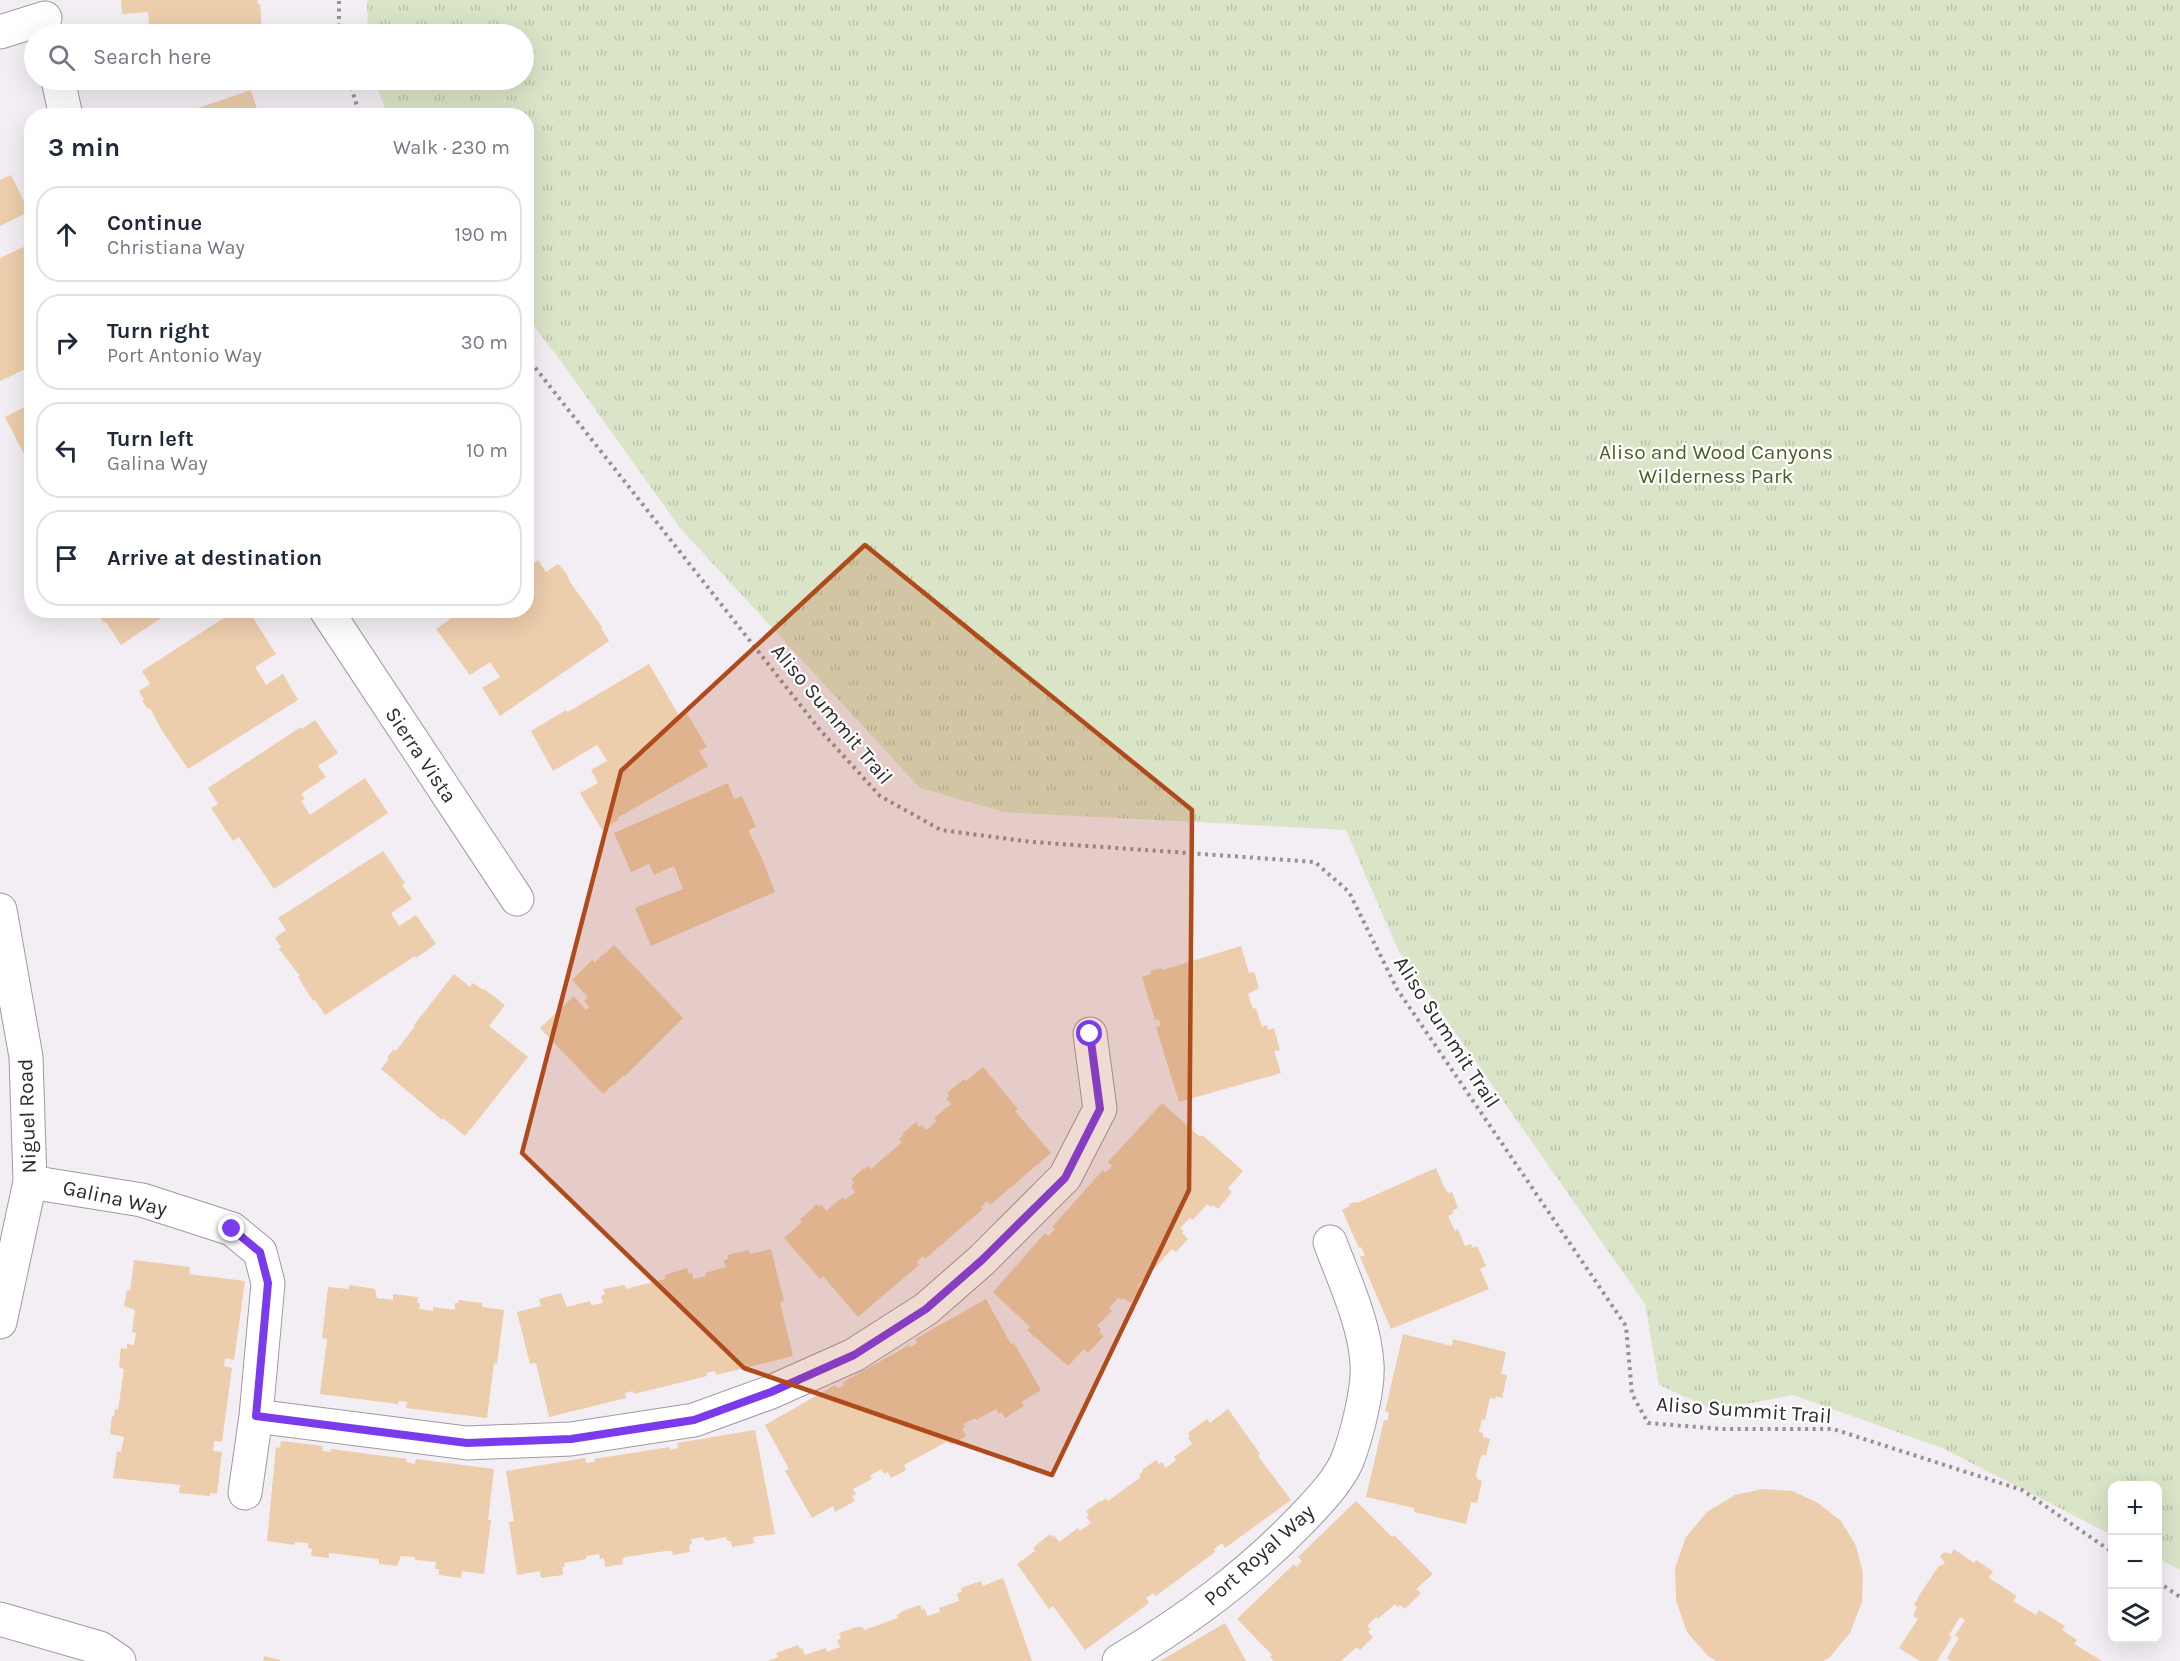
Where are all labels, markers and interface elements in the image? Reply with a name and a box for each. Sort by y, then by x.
search box [24,24,534,90]
icon: search [45,41,78,74]
text: Search here [93,44,211,70]
text: 3 min [48,132,120,163]
text: Walk · 230 m [393,136,510,159]
text: Continue [107,210,202,236]
icon: ahead [50,218,83,251]
text: 190 m [454,223,508,246]
text: Christiana Way [107,236,245,259]
text: Turn right [107,318,210,344]
icon: right [50,326,83,359]
text: 30 m [461,331,508,354]
text: Port Antonio Way [107,344,262,367]
text: Turn left [107,426,194,452]
icon: left [50,434,83,467]
text: 10 m [466,439,508,462]
park label: Aliso and Wood Canyons Wilderness Park [1599,440,1833,488]
text: Galina Way [107,452,208,475]
icon: arrive [50,542,83,575]
text: Arrive at destination [107,545,322,571]
street label: Aliso Summit Trail [766,639,898,789]
street label: Sierra Vista [380,703,462,807]
street label: Aliso Summit Trail [1389,952,1505,1112]
route start [1076,1020,1102,1046]
street label: Niguel Road [13,1058,41,1174]
street label: Galina Way [61,1175,169,1221]
route end [218,1215,244,1241]
street label: Aliso Summit Trail [1655,1392,1833,1428]
map controls [2108,1481,2162,1643]
button: + [2108,1481,2162,1535]
street label: Port Royal Way [1199,1499,1319,1611]
button: − [2108,1535,2162,1589]
button: layers [2108,1589,2162,1643]

